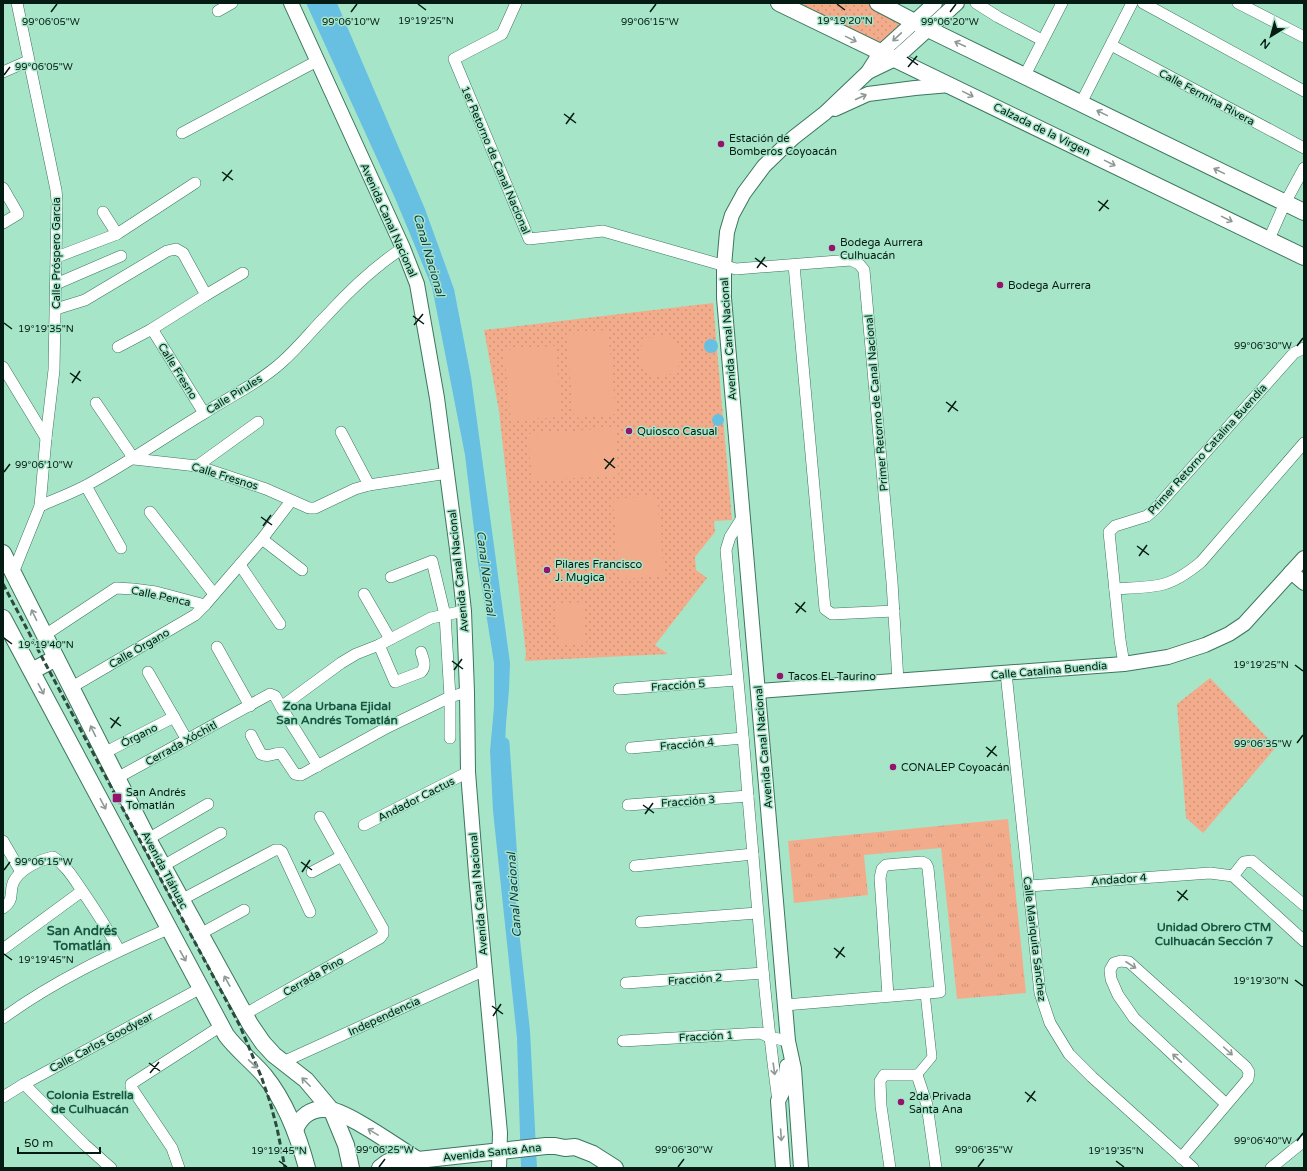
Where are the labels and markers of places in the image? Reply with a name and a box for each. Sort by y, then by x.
place label: Estación de Bomberos Coyoacán [729,132,837,158]
marker: Estación de Bomberos Coyoacán [716,139,726,149]
place label: Bodega Aurrera Culhuacán [840,236,923,262]
marker: Bodega Aurrera Culhuacán [827,243,837,253]
place label: Bodega Aurrera [1008,279,1091,292]
marker: Bodega Aurrera [995,280,1005,290]
place label: Quiosco Casual [637,425,717,438]
marker: Quiosco Casual [624,426,634,436]
place label: Pilares Francisco J. Mugica [555,558,643,584]
marker: Pilares Francisco J. Mugica [542,565,552,575]
place label: Tacos EL Taurino [788,670,876,683]
marker: Tacos EL Taurino [775,671,785,681]
place label: CONALEP Coyoacán [901,761,1010,774]
marker: CONALEP Coyoacán [888,762,898,772]
place label: San Andrés Tomatlán [126,786,186,812]
marker: San Andrés Tomatlán [111,792,123,804]
place label: 2da Privada Santa Ana [909,1090,971,1116]
marker: 2da Privada Santa Ana [896,1097,906,1107]

